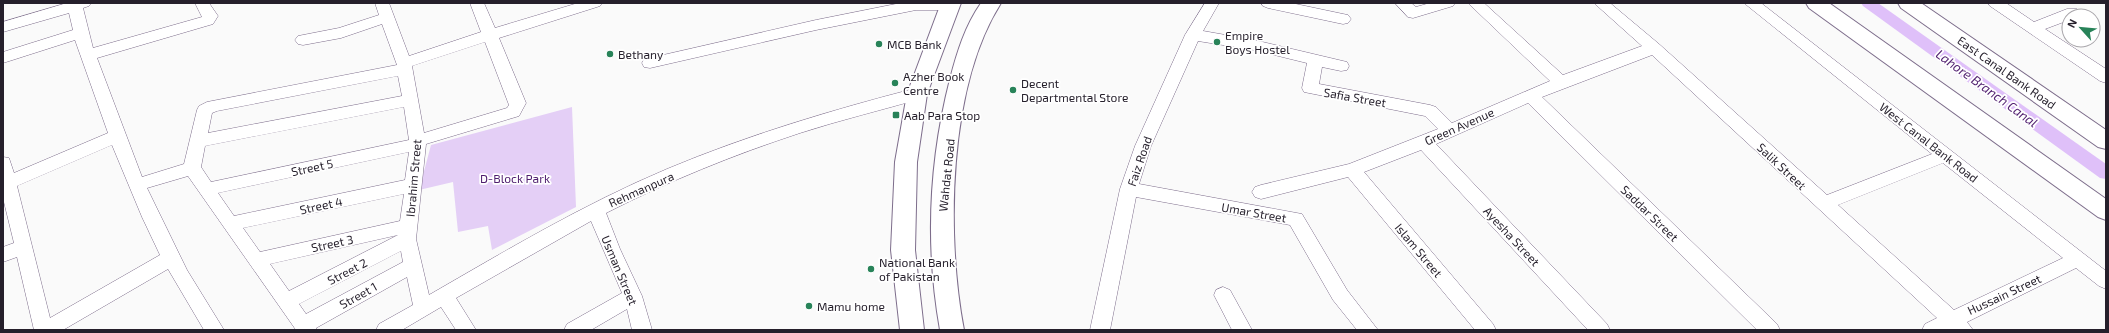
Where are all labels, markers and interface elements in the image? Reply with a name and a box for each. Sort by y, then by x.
north arrow [2061,8,2101,48]
text: N [2064,17,2079,30]
place label: Empire Boys Hostel [1225,28,1290,56]
street label: East Canal Bank Road [1955,33,2059,111]
place label: MCB Bank [887,37,942,51]
marker: Empire Boys Hostel [1212,37,1222,47]
marker: MCB Bank [874,39,884,49]
water label: Lahore Branch Canal [1933,46,2041,130]
place label: Bethany [618,47,664,61]
marker: Bethany [605,49,615,59]
place label: Azher Book Centre [903,69,964,97]
place label: Decent Departmental Store [1021,76,1129,104]
marker: Azher Book Centre [890,78,900,88]
marker: Decent Departmental Store [1008,85,1018,95]
street label: Safia Street [1323,85,1388,109]
street label: West Canal Bank Road [1877,99,1981,185]
street label: Green Avenue [1422,104,1496,148]
place label: Aab Para Stop [904,108,980,122]
marker: Aab Para Stop [891,110,901,120]
street label: Faiz Road [1124,134,1154,188]
street label: Ibrahim Street [403,138,423,217]
street label: Wahdat Road [935,138,957,212]
street label: Salik Street [1755,140,1810,193]
street label: Street 5 [290,156,334,178]
street label: Rehmanpura [606,168,676,210]
park label: D-Block Park [480,171,550,185]
street label: Saddar Street [1618,182,1682,244]
street label: Street 4 [298,194,344,216]
street label: Umar Street [1220,199,1288,225]
street label: Ayesha Street [1481,204,1543,269]
street label: Islam Street [1392,220,1446,280]
street label: Street 3 [310,232,354,254]
street label: Usman Street [599,233,641,307]
street label: Street 2 [325,255,369,287]
place label: National Bank of Pakistan [879,255,955,283]
marker: National Bank of Pakistan [866,264,876,274]
street label: Hussain Street [1965,271,2043,317]
street label: Street 1 [337,279,379,311]
place label: Mamu home [817,299,885,313]
marker: Mamu home [804,301,814,311]

